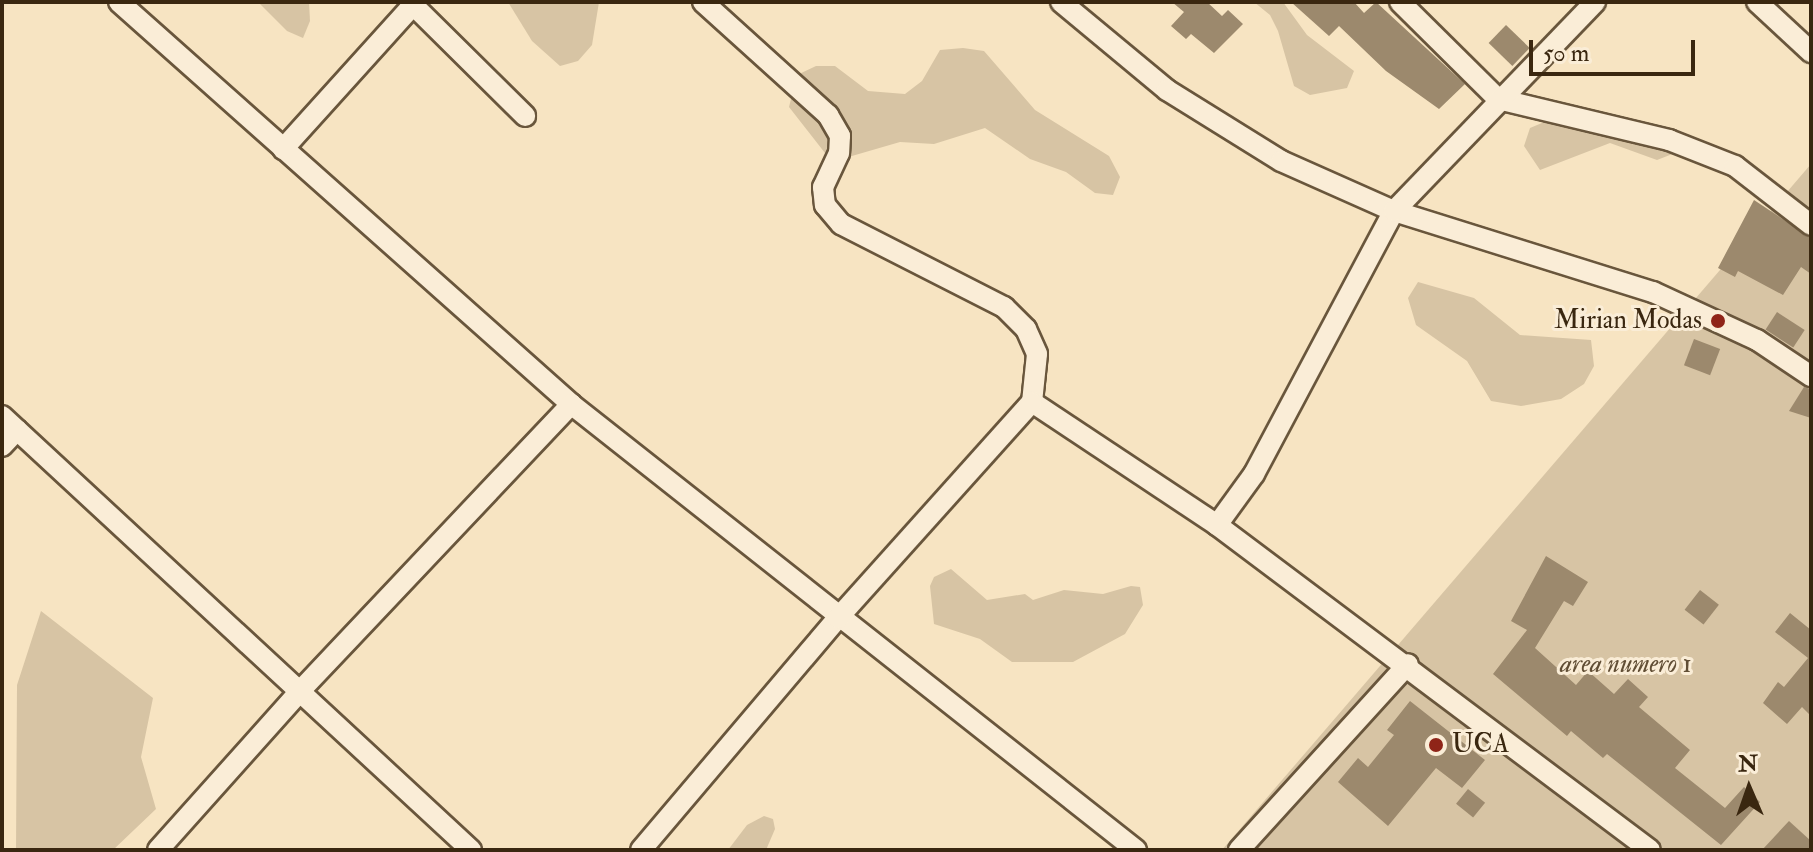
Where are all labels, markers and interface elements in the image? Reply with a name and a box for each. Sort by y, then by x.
scale bar [1533,24,1699,74]
text: 50 m [1543,38,1589,69]
place label: Mirian Modas [1554,305,1702,337]
marker: Mirian Modas [1709,312,1727,330]
park label: area numero 1 [1560,649,1692,681]
place label: UCA [1452,729,1509,761]
marker: UCA [1427,736,1445,754]
north arrow [1709,748,1789,828]
text: N [1738,750,1758,778]

